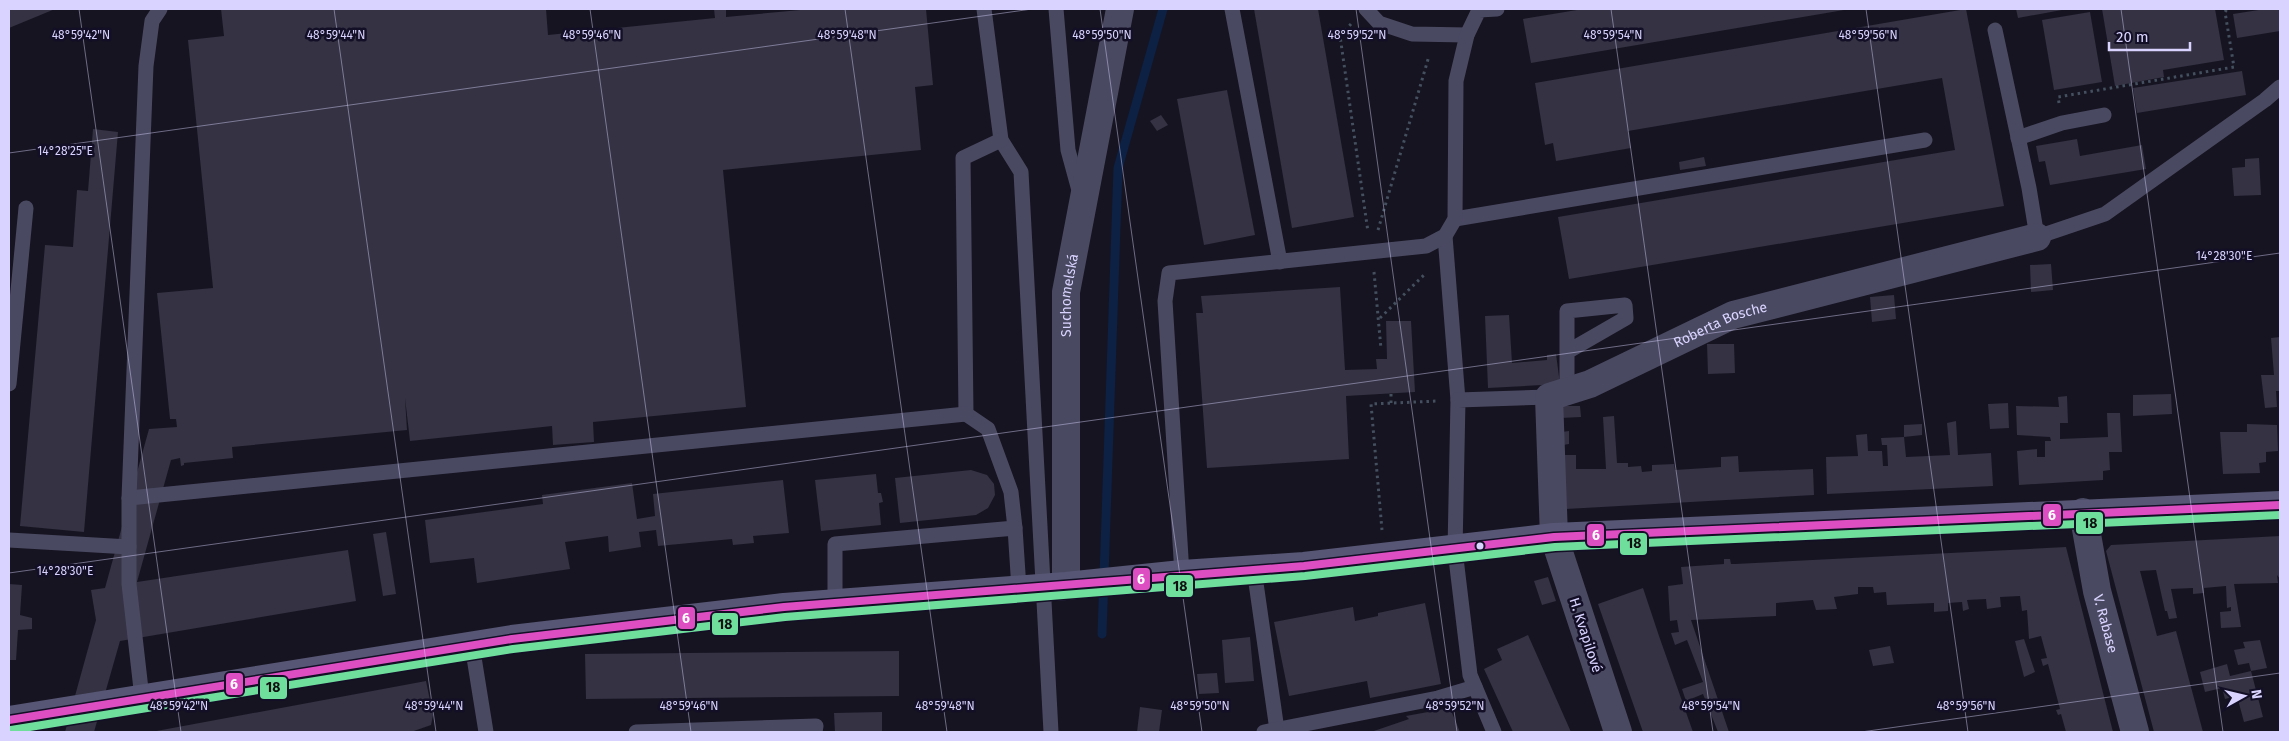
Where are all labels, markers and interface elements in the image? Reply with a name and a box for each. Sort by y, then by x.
scale bar [2109,20,2190,52]
text: 48°59'42"N [52,28,110,42]
text: 48°59'44"N [307,28,365,42]
text: 48°59'46"N [562,28,622,42]
text: 48°59'48"N [817,28,877,42]
text: 48°59'50"N [1072,28,1132,42]
text: 48°59'52"N [1328,28,1386,42]
text: 48°59'54"N [1584,28,1642,42]
text: 48°59'56"N [1838,28,1898,42]
text: 20 m [2116,28,2149,46]
text: 14°28'25"E [37,144,93,158]
text: 14°28'30"E [2196,249,2252,263]
street label: Suchomelská [1057,252,1082,337]
street label: Roberta Bosche [1671,299,1769,351]
line badge: 6 [2042,503,2062,527]
text: 6 [2048,507,2056,524]
line badge: 18 [2075,511,2104,535]
text: 18 [2083,515,2097,532]
line badge: 6 [1586,523,1605,547]
text: 6 [1592,527,1600,544]
line badge: 18 [1619,532,1648,556]
text: 18 [1627,535,1641,552]
unlabelled marker [1475,541,1485,551]
text: 14°28'30"E [37,564,93,578]
line badge: 6 [1132,567,1151,591]
text: 6 [1137,571,1145,588]
line badge: 18 [1165,574,1194,598]
text: 18 [1173,578,1187,595]
street label: V. Rabase [2089,593,2121,655]
street label: H. Kvapilové [1565,595,1606,675]
line badge: 6 [677,606,696,630]
text: 6 [682,610,690,627]
line badge: 18 [711,612,739,636]
text: 18 [718,616,732,633]
north arrow [2219,671,2269,721]
line badge: 6 [225,672,244,696]
text: 6 [230,676,238,693]
line badge: 18 [259,676,288,700]
text: 18 [266,679,280,696]
text: N [2247,688,2265,700]
text: 48°59'42"N [150,699,208,713]
text: 48°59'44"N [405,699,463,713]
text: 48°59'46"N [659,699,719,713]
text: 48°59'48"N [915,699,975,713]
text: 48°59'50"N [1170,699,1230,713]
text: 48°59'52"N [1426,699,1484,713]
text: 48°59'54"N [1682,699,1740,713]
text: 48°59'56"N [1936,699,1996,713]

